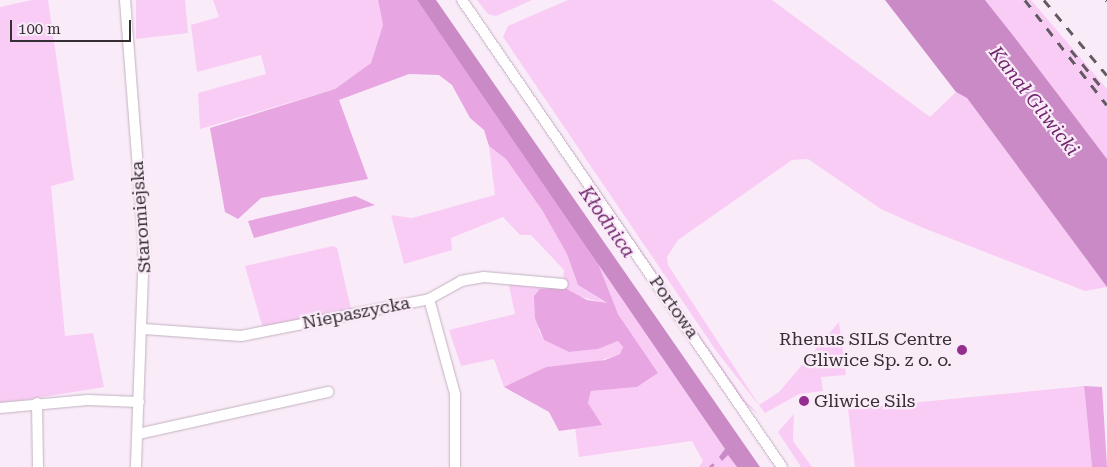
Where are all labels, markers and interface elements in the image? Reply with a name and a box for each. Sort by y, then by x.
scale bar [12,10,134,42]
text: 100 m [18,20,61,38]
water label: Kanał Gliwicki [984,42,1084,160]
street label: Staromiejska [126,160,156,274]
water label: Kłodnica [574,182,640,262]
street label: Portowa [645,272,703,342]
street label: Niepaszycka [300,292,412,334]
place label: Rhenus SILS Centre Gliwice Sp. z o. o. [779,329,952,372]
marker: Rhenus SILS Centre Gliwice Sp. z o. o. [956,344,968,356]
place label: Gliwice Sils [814,390,915,412]
marker: Gliwice Sils [798,395,810,407]

